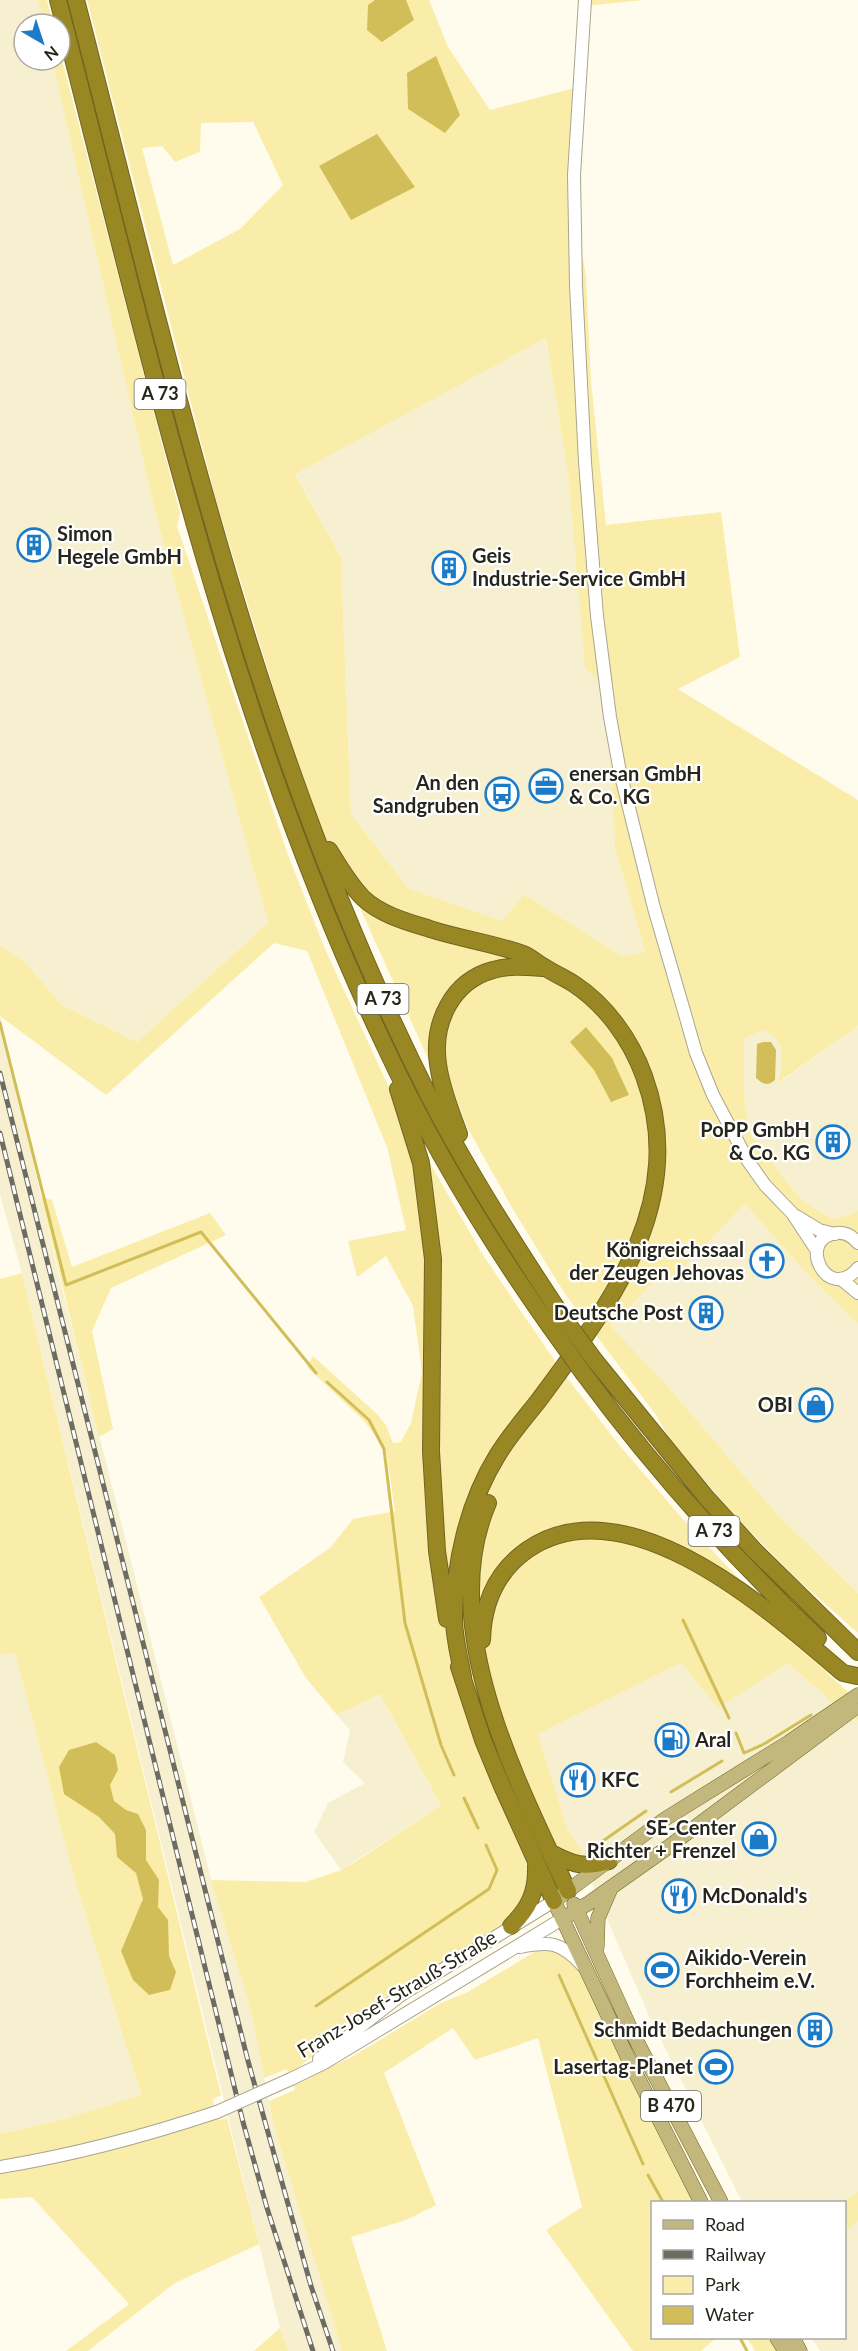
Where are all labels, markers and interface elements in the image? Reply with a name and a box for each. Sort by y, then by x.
north arrow [12,12,72,72]
text: N [41,43,63,65]
road number: A 73 [134,379,186,409]
place label: Simon Hegele GmbH [57,521,182,568]
building icon: Simon Hegele GmbH [16,527,52,563]
place label: Geis Industrie-Service GmbH [472,543,686,590]
building icon: Geis Industrie-Service GmbH [431,550,467,586]
place label: enersan GmbH & Co. KG [569,761,702,808]
office icon: enersan GmbH & Co. KG [528,768,564,804]
place label: An den Sandgruben [373,770,479,817]
bus stop icon: An den Sandgruben [484,776,520,812]
road number: A 73 [358,984,409,1014]
place label: PoPP GmbH & Co. KG [700,1117,810,1164]
building icon: PoPP GmbH & Co. KG [815,1124,851,1160]
place label: Königreichssaal der Zeugen Jehovas [569,1237,744,1284]
church icon: Königreichssaal der Zeugen Jehovas [749,1243,785,1279]
building icon: Deutsche Post [688,1295,724,1331]
place label: Deutsche Post [554,1300,684,1324]
shop icon: OBI [798,1387,834,1423]
place label: OBI [758,1392,793,1416]
road number: A 73 [688,1516,740,1546]
fuel station icon: Aral [654,1722,690,1758]
place label: Aral [694,1727,731,1751]
restaurant icon: KFC [560,1762,596,1798]
place label: KFC [601,1767,639,1791]
place label: SE-Center Richter + Frenzel [587,1815,737,1862]
shop icon: SE-Center Richter + Frenzel [741,1821,777,1857]
restaurant icon: McDonald's [661,1878,697,1914]
place label: McDonald's [702,1883,807,1907]
street label: Franz-Josef-Strauß-Straße [293,1924,500,2062]
place label: Aikido-Verein Forchheim e.V. [684,1945,815,1992]
sports icon: Aikido-Verein Forchheim e.V. [644,1952,680,1988]
building icon: Schmidt Bedachungen [797,2012,833,2048]
place label: Schmidt Bedachungen [594,2017,792,2041]
sports icon: Lasertag-Planet [698,2049,734,2085]
place label: Lasertag-Planet [553,2054,694,2078]
road number: B 470 [641,2091,701,2121]
legend [651,2201,846,2339]
text: Road [705,2213,745,2235]
text: Railway [705,2243,766,2265]
text: Park [705,2273,741,2295]
text: Water [705,2303,754,2325]

